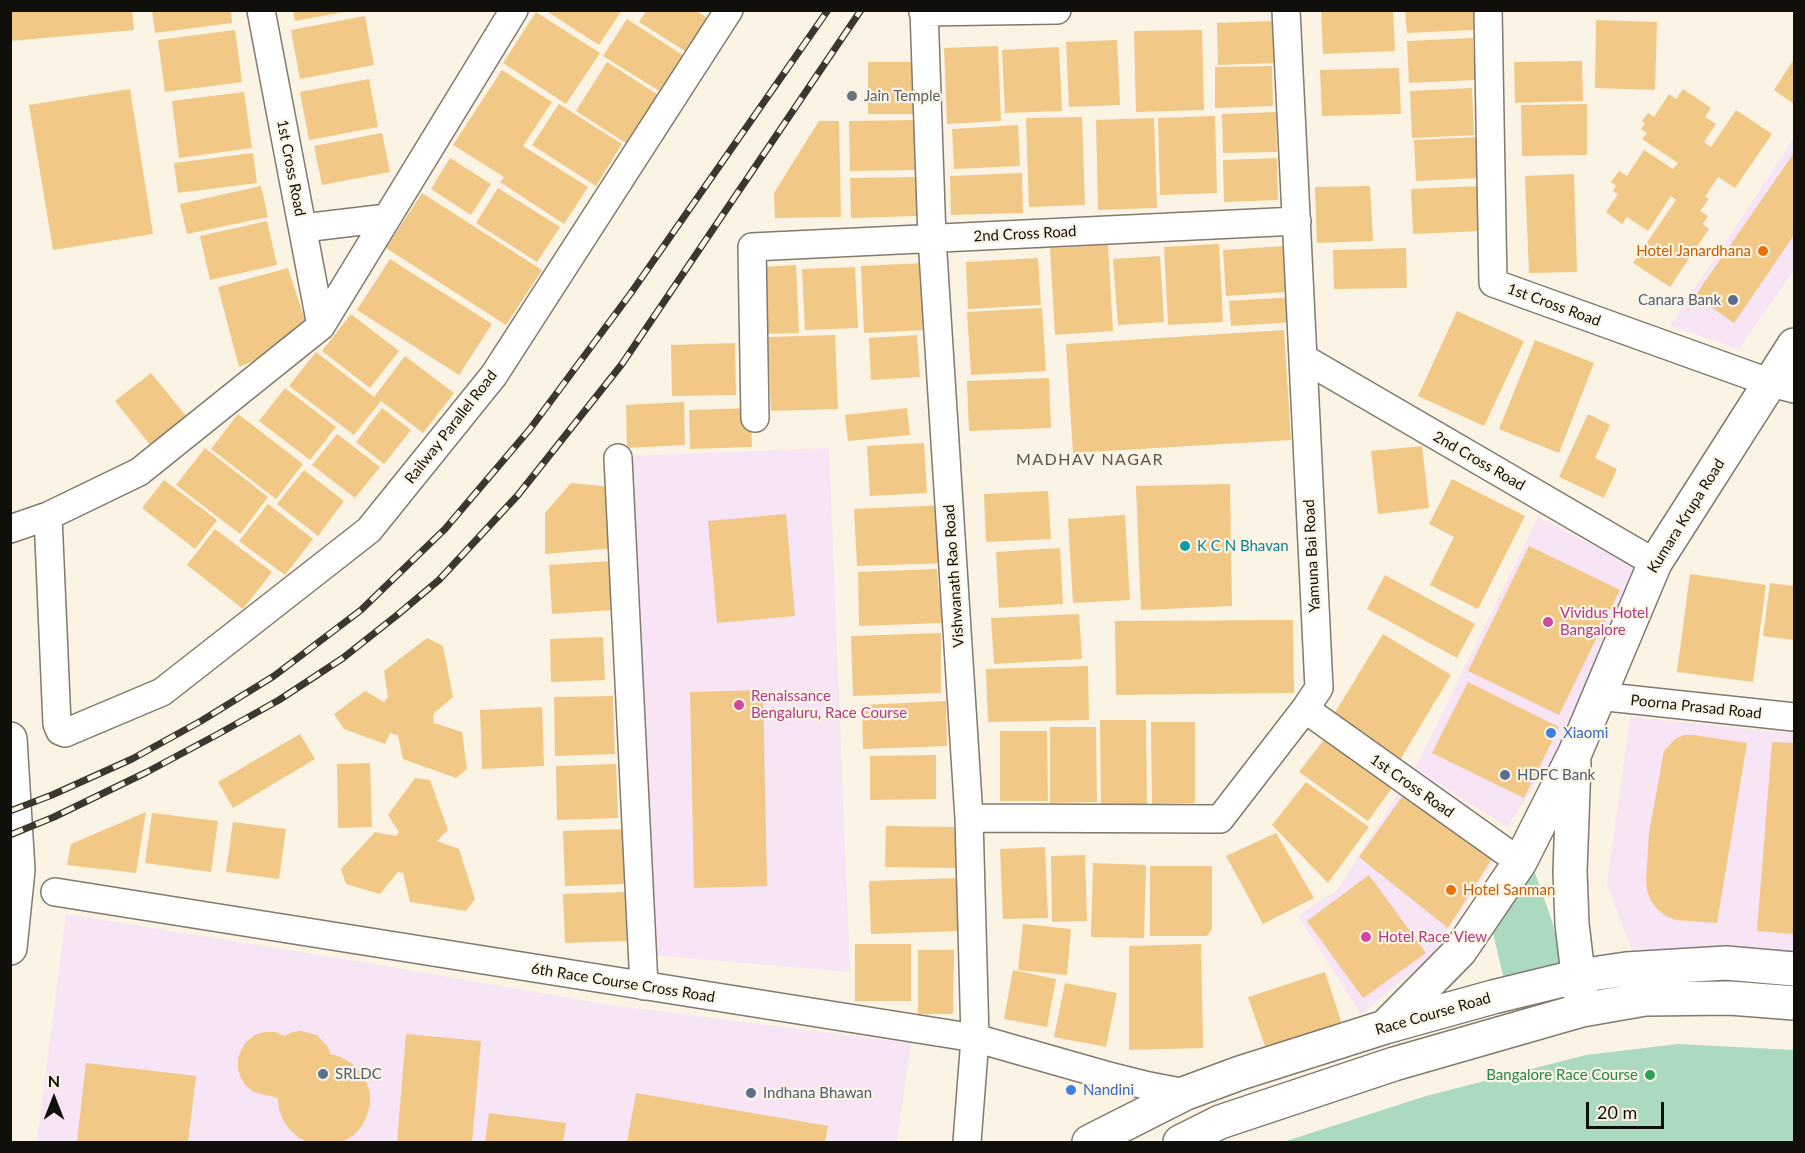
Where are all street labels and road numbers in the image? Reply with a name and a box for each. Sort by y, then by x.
street label: 1st Cross Road [273,118,309,218]
street label: 2nd Cross Road [973,222,1077,246]
street label: 1st Cross Road [1505,280,1603,330]
street label: Railway Parallel Road [401,367,501,487]
street label: 2nd Cross Road [1430,427,1528,495]
street label: Kumara Krupa Road [1644,456,1728,576]
street label: Yamuna Bai Road [1300,499,1324,613]
street label: Vishwanath Rao Road [940,504,968,648]
street label: Poorna Prasad Road [1629,691,1763,723]
street label: 1st Cross Road [1367,750,1457,822]
street label: 6th Race Course Cross Road [530,960,716,1006]
street label: Race Course Road [1373,989,1493,1039]

